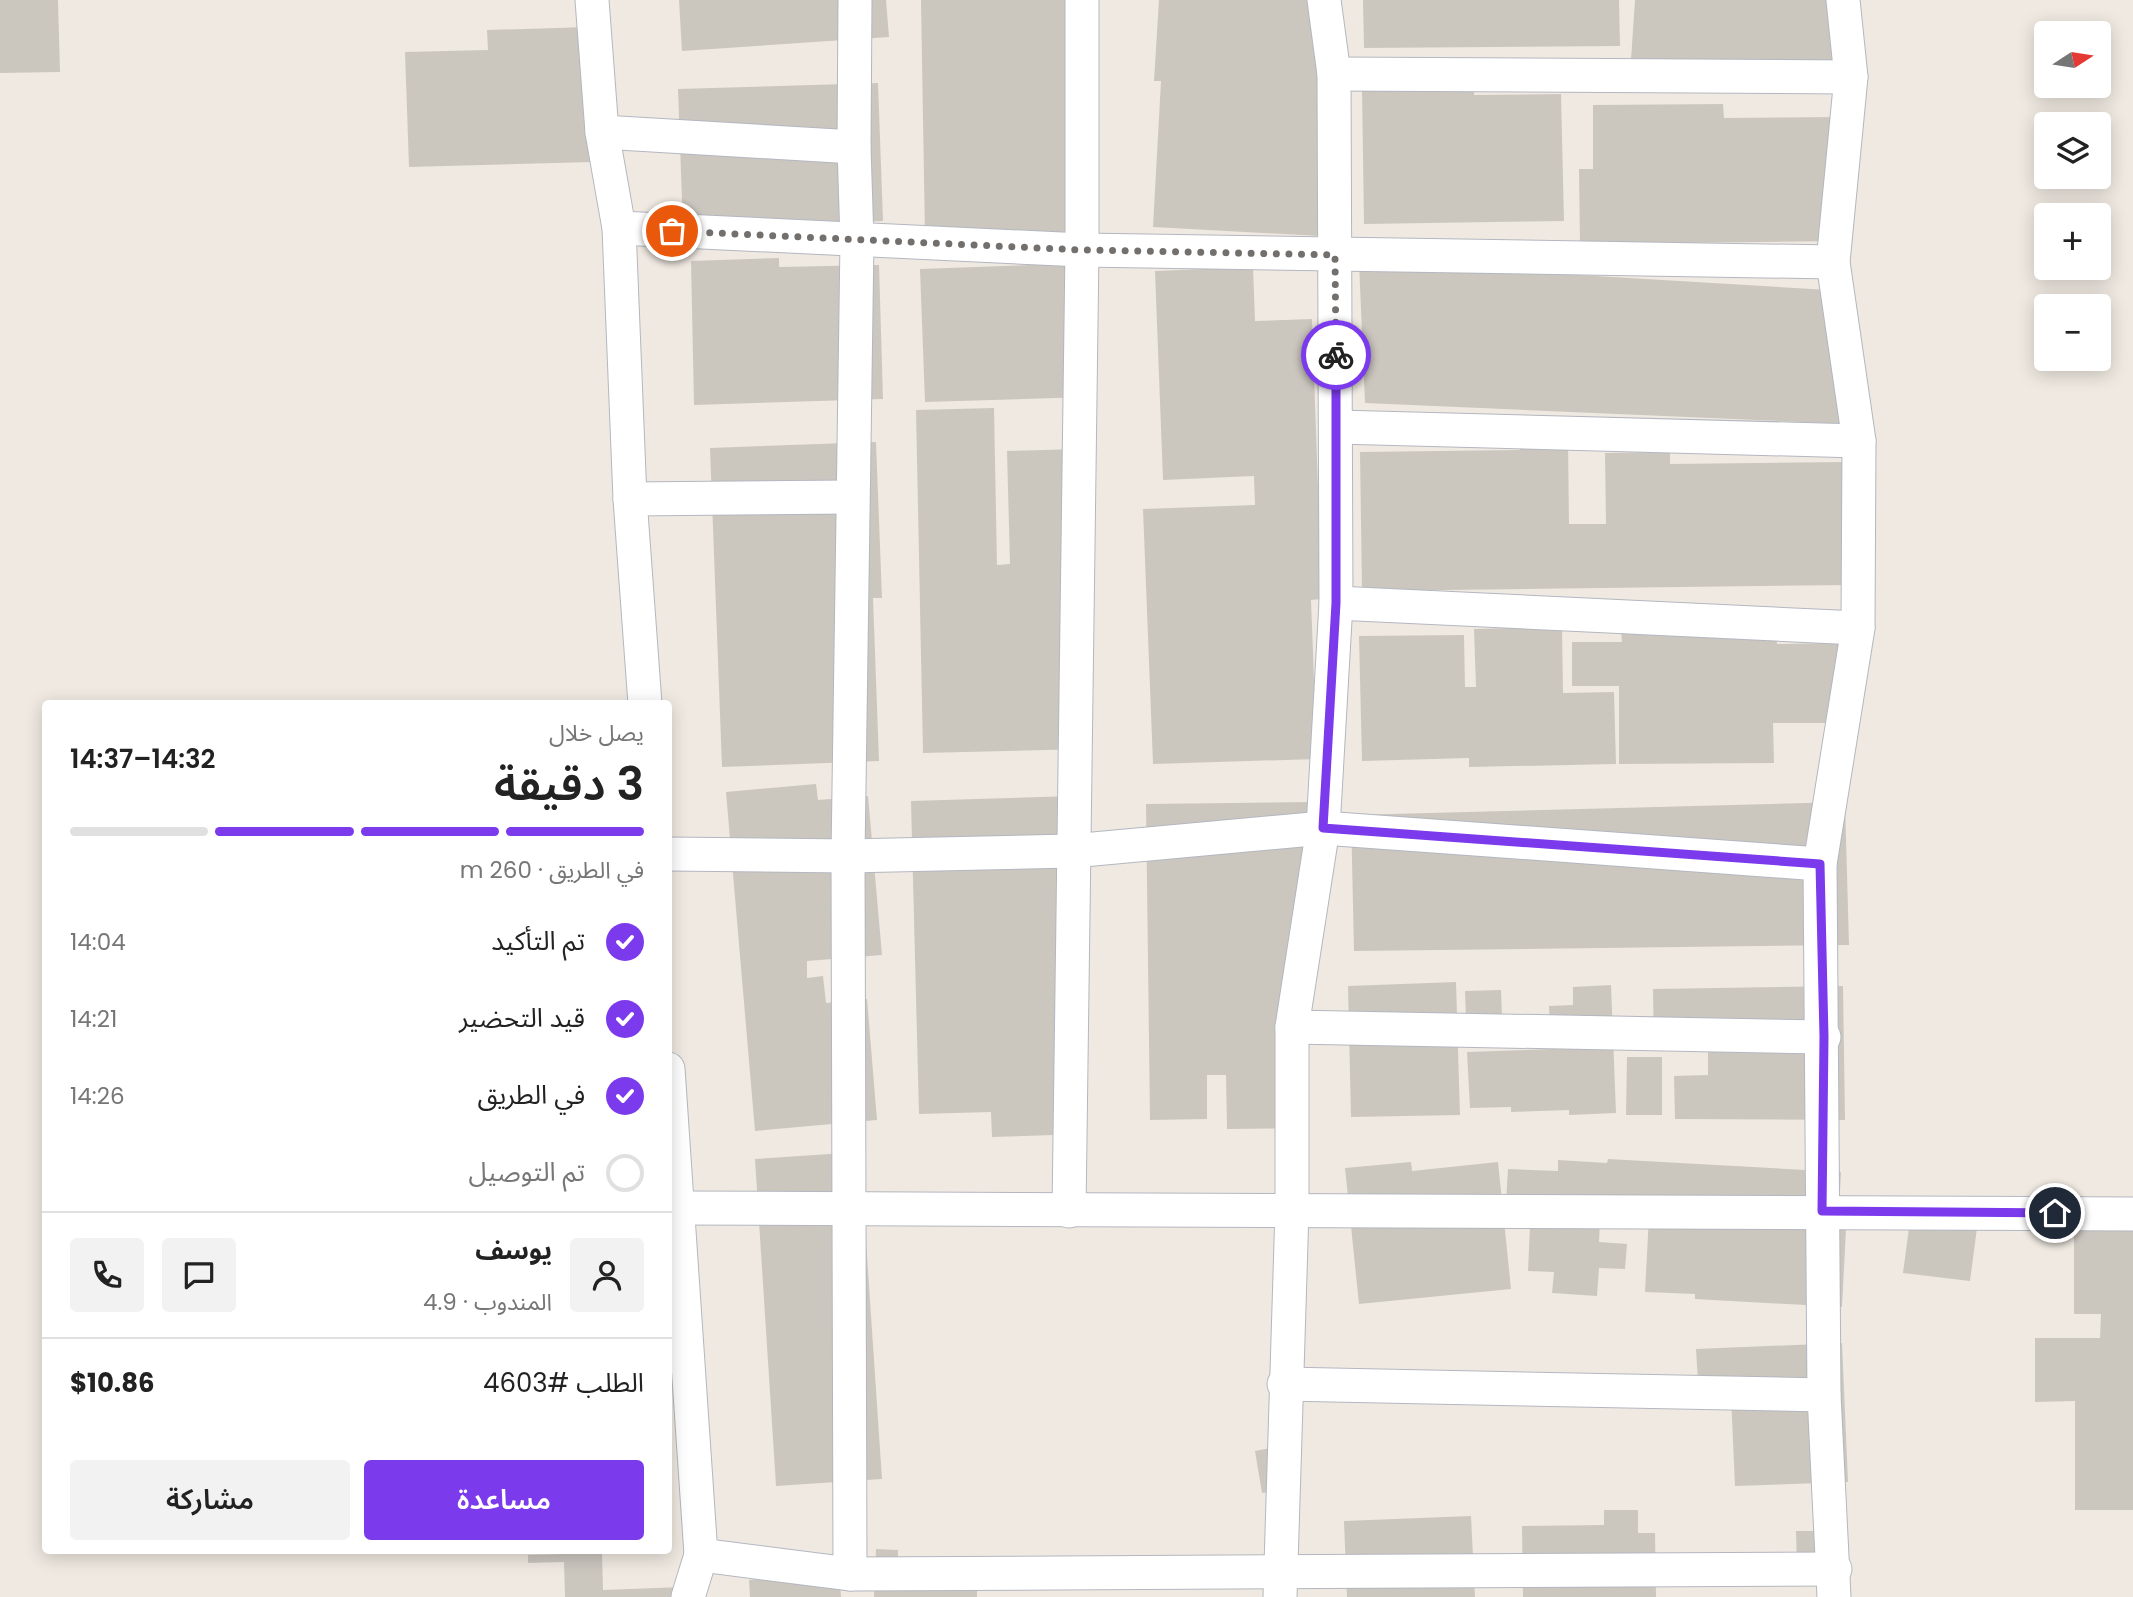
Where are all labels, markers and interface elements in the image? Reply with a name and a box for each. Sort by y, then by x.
north arrow [2034,21,2110,98]
map controls [2034,21,2111,371]
button: layers [2034,112,2111,189]
pin [642,201,702,261]
button: + [2034,203,2111,280]
icon: bag [653,212,691,250]
button: − [2034,294,2111,371]
courier [1301,320,1371,390]
icon: bike [1317,336,1355,374]
text: يصل خلال [549,717,644,749]
text: 14:32–14:37 [70,741,215,777]
text: 3 دقيقة [494,752,644,816]
text: في الطريق · 260 m [460,854,644,886]
text: تم التأكيد [491,923,585,959]
icon: check [606,923,644,961]
text: 14:04 [70,926,126,958]
text: قيد التحضير [459,1000,585,1036]
icon: check [606,1000,644,1038]
text: 14:21 [70,1003,117,1035]
text: في الطريق [478,1077,585,1113]
icon: check [606,1077,644,1115]
text: 14:26 [70,1080,125,1112]
text: تم التوصيل [469,1154,585,1190]
pin [2025,1183,2085,1243]
icon: home [2036,1194,2074,1232]
text: يوسف [475,1232,552,1268]
button: phone [70,1238,144,1312]
button: chat [162,1238,236,1312]
button: person [570,1238,644,1312]
text: المندوب · 4.9 [423,1286,552,1318]
text: $10.86 [70,1365,155,1401]
text: الطلب #4603 [483,1365,644,1401]
button: مشاركة [70,1460,350,1540]
button: مساعدة [364,1460,644,1540]

